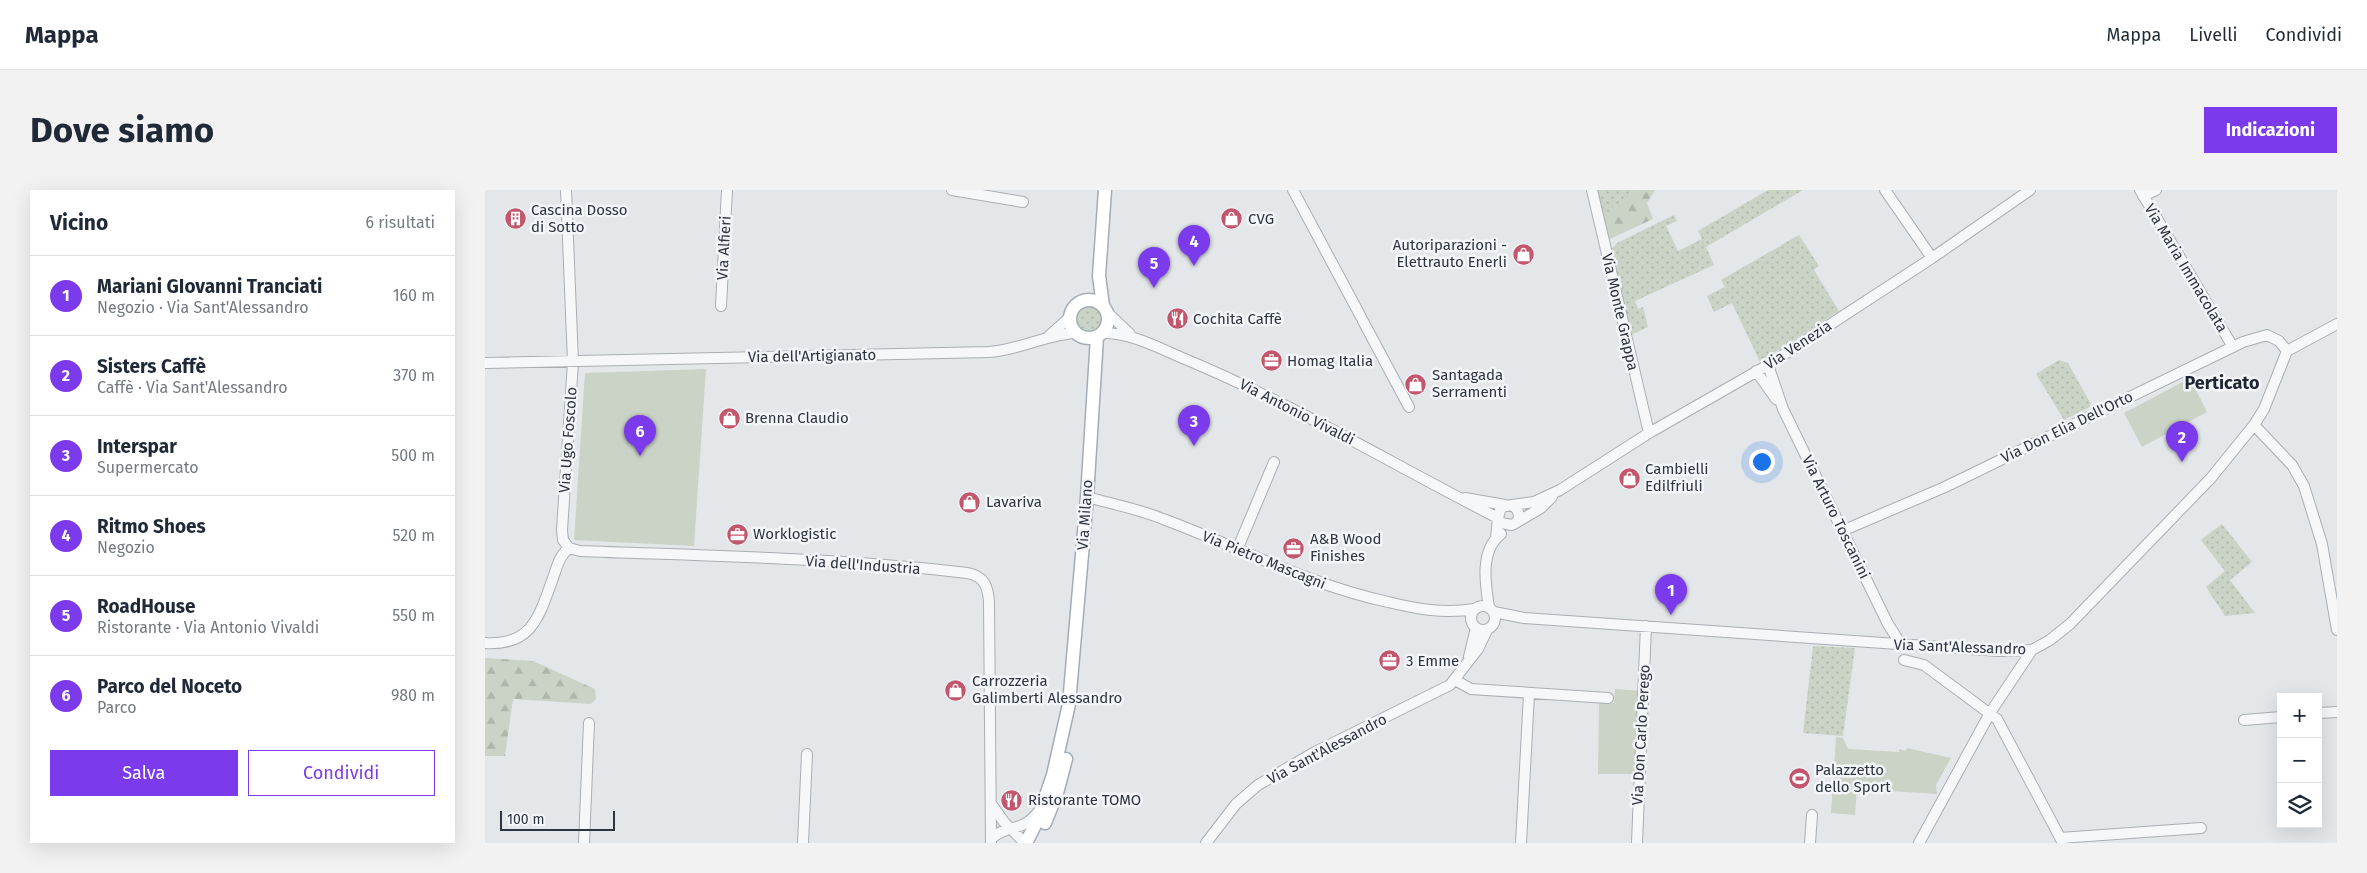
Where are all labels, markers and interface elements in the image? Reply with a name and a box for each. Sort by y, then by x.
text: Mappa [25,21,99,49]
text: Mappa [2107,24,2161,46]
text: Livelli [2189,24,2238,46]
text: Condividi [2266,24,2342,46]
button: Indicazioni [2204,107,2337,153]
text: Dove siamo [30,109,214,151]
place label: Cascina Dosso di Sotto [531,201,628,236]
street label: Via Maria Immacolata [2141,201,2231,335]
building icon: Cascina Dosso di Sotto [503,207,527,231]
shop icon: CVG [1220,207,1244,231]
text: Vicino [50,210,108,236]
place label: CVG [1248,210,1274,228]
text: 6 risultati [365,213,435,232]
street label: Via Alfieri [713,215,735,281]
pin: 4 [1178,225,1210,266]
place label: Autoriparazioni - Elettrauto Enerli [1393,236,1507,271]
shop icon: Autoriparazioni - Elettrauto Enerli [1511,242,1535,266]
pin: 5 [1138,247,1170,288]
street label: Via Monte Grappa [1598,252,1642,372]
text: Mariani GIovanni Tranciati [97,275,322,298]
text: 1 [62,286,70,305]
text: 160 m [393,286,435,305]
text: Negozio · Via Sant'Alessandro [97,298,309,317]
restaurant icon: Cochita Caffè [1165,307,1189,331]
place label: Cochita Caffè [1193,310,1282,328]
street label: Via Venezia [1761,317,1835,373]
street label: Via dell'Artigianato [748,346,876,366]
office icon: Homag Italia [1259,349,1283,373]
place label: Homag Italia [1287,352,1373,370]
text: Sisters Caffè [97,355,206,378]
text: 2 [62,366,70,385]
text: 370 m [393,366,435,385]
place label: Santagada Serramenti [1432,366,1507,401]
shop icon: Santagada Serramenti [1404,372,1428,396]
district label: Perticato [2185,372,2259,394]
street label: Via Antonio Vivaldi [1236,375,1358,449]
text: Caffè · Via Sant'Alessandro [97,378,288,397]
street label: Via Ugo Foscolo [555,386,581,494]
street label: Via Don Elia Dell'Orto [1998,387,2136,467]
pin: 3 [1178,405,1210,446]
shop icon: Brenna Claudio [717,406,741,430]
place label: Brenna Claudio [745,409,849,427]
pin: 6 [624,415,656,456]
pin: 2 [2166,421,2198,462]
text: Interspar [97,435,177,458]
text: 3 [62,446,70,465]
text: 500 m [391,446,435,465]
your location [1749,449,1775,475]
street label: Via Arturo Toscanini [1798,452,1874,582]
text: Supermercato [97,458,199,477]
place label: Cambielli Edilfriuli [1645,460,1709,495]
shop icon: Cambielli Edilfriuli [1617,466,1641,490]
street label: Via Milano [1074,479,1096,551]
shop icon: Lavariva [958,490,982,514]
place label: Lavariva [986,493,1042,511]
text: Ritmo Shoes [97,515,206,538]
office icon: Worklogistic [725,522,749,546]
place label: Worklogistic [753,525,836,543]
text: 4 [61,526,71,545]
text: 520 m [392,526,435,545]
street label: Via Pietro Mascagni [1199,527,1329,593]
place label: A&B Wood Finishes [1310,530,1381,565]
office icon: A&B Wood Finishes [1282,536,1306,560]
text: Negozio [97,538,155,557]
street label: Via dell'Industria [805,552,921,578]
pin: 1 [1655,574,1687,615]
text: RoadHouse [97,595,195,618]
text: 5 [62,606,70,625]
text: 550 m [392,606,435,625]
text: Ristorante · Via Antonio Vivaldi [97,618,319,637]
street label: Via Sant'Alessandro [1893,636,2027,658]
office icon: 3 Emme [1378,649,1402,673]
place label: 3 Emme [1406,652,1459,670]
street label: Via Don Carlo Perego [1628,664,1654,806]
place label: Carrozzeria Galimberti Alessandro [972,672,1122,707]
text: Parco del Noceto [97,675,242,698]
shop icon: Carrozzeria Galimberti Alessandro [944,678,968,702]
text: 6 [61,686,71,705]
text: 980 m [391,686,435,705]
map controls [2277,693,2322,828]
button: + [2277,693,2322,738]
text: Parco [97,698,137,717]
street label: Via Sant'Alessandro [1264,710,1390,788]
button: − [2277,738,2322,783]
button: Salva [50,750,238,796]
button: Condividi [248,750,435,796]
place label: Palazzetto dello Sport [1815,761,1891,796]
sports icon: Palazzetto dello Sport [1787,767,1811,791]
button: layers [2277,783,2322,828]
restaurant icon: Ristorante TOMO [1000,788,1024,812]
place label: Ristorante TOMO [1028,791,1141,809]
scale bar [500,808,615,831]
text: 100 m [507,811,544,828]

